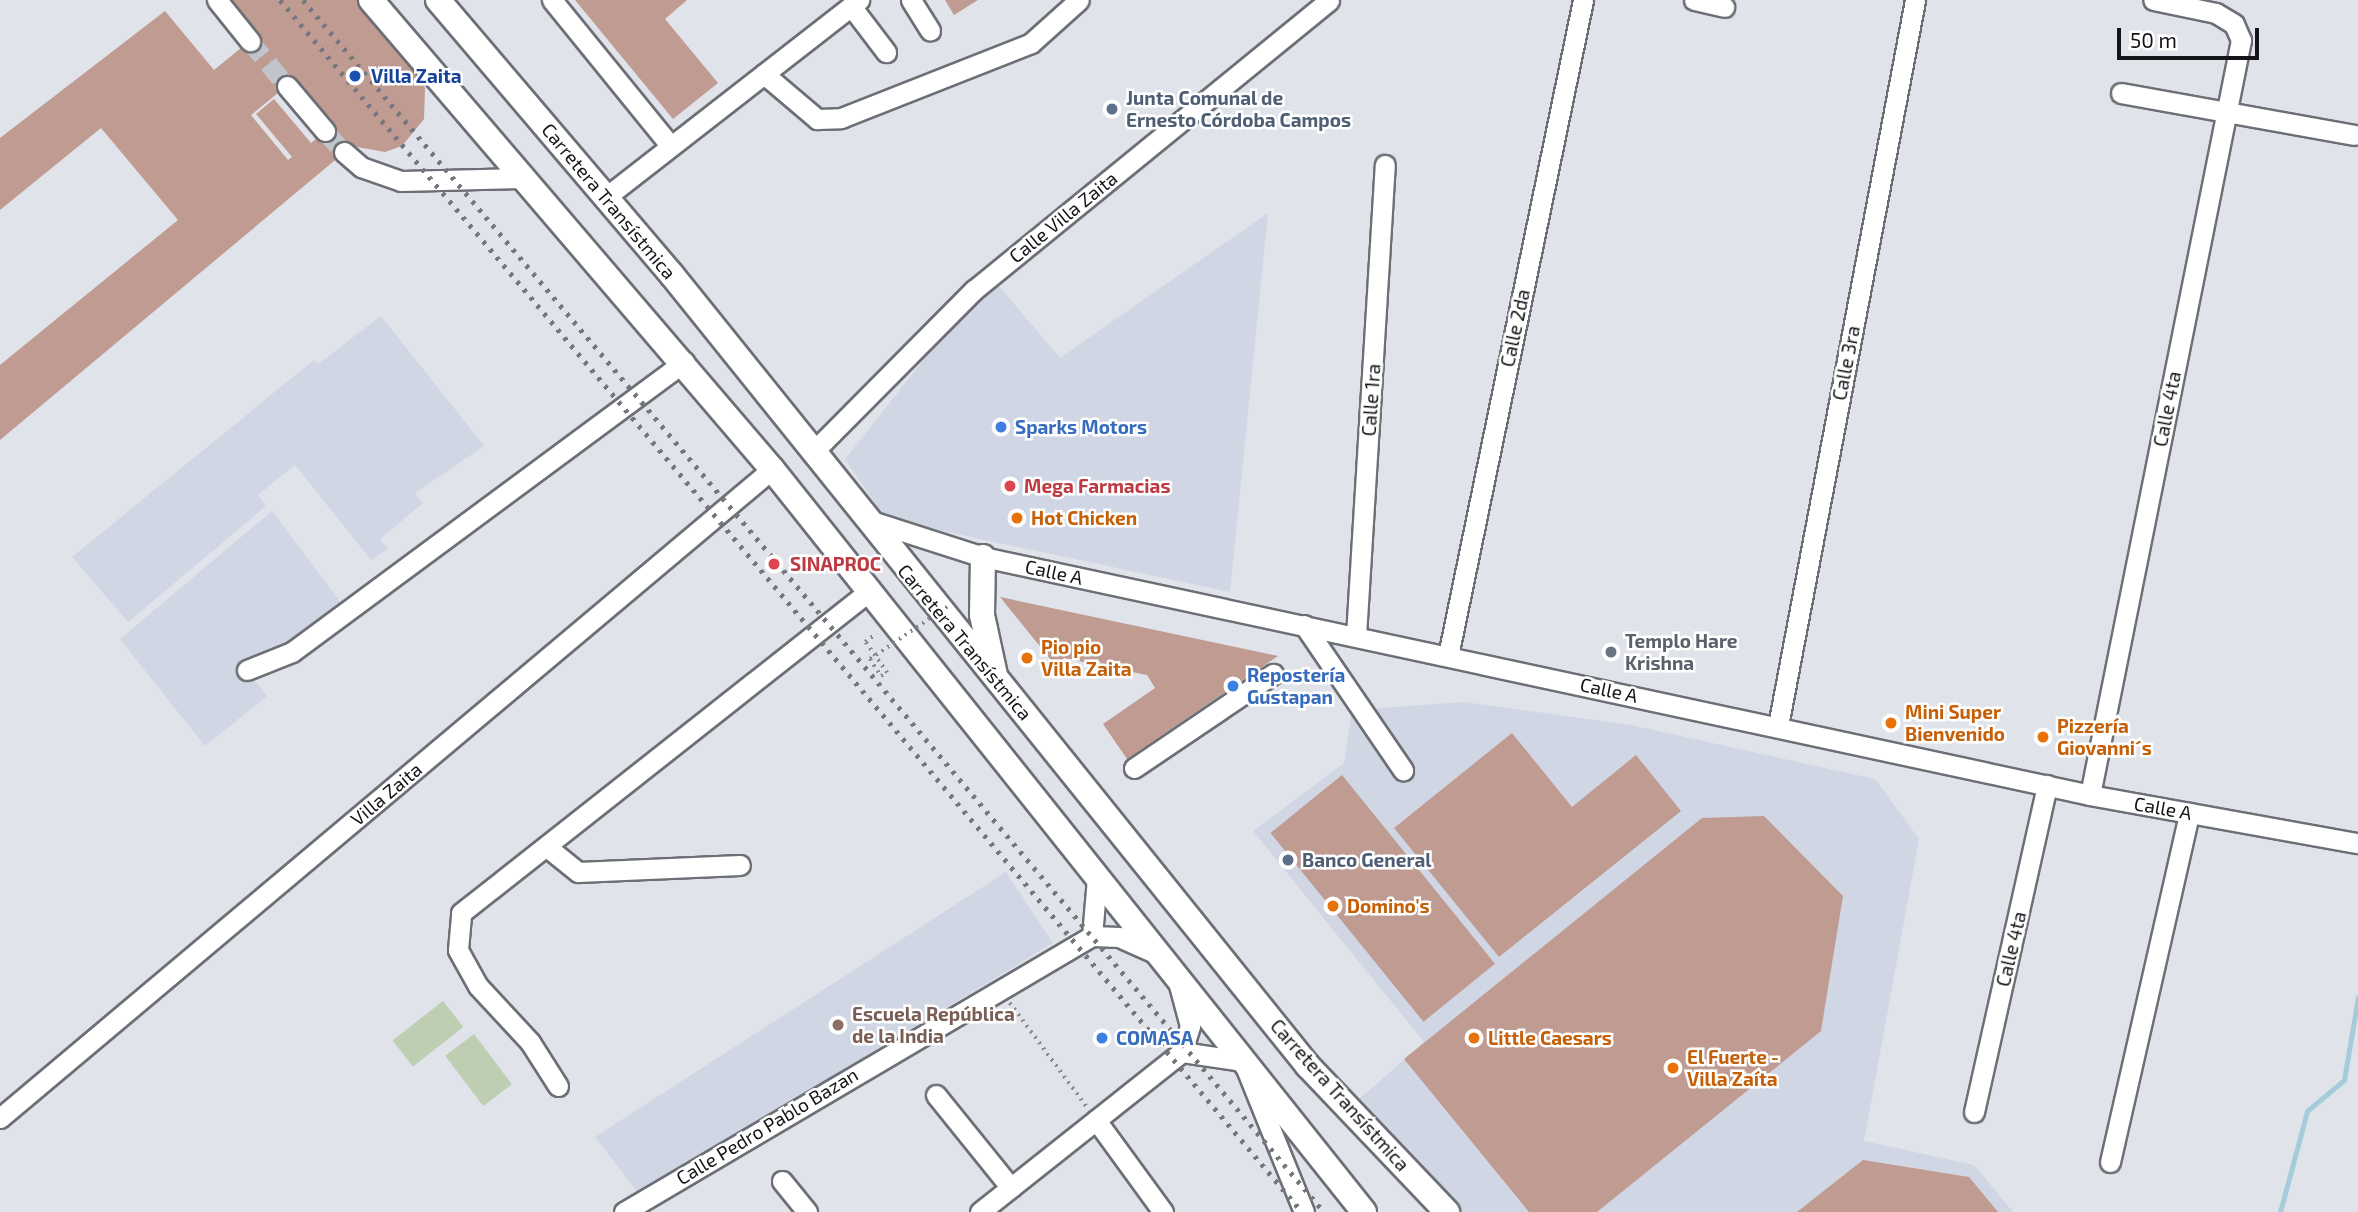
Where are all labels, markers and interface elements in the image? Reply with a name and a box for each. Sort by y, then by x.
scale bar [2120,14,2262,58]
text: 50 m [2130,27,2177,52]
place label: Villa Zaita [371,65,462,87]
marker: Villa Zaita [345,66,365,86]
place label: Junta Comunal de Ernesto Córdoba Campos [1126,87,1351,131]
marker: Junta Comunal de Ernesto Córdoba Campos [1104,101,1120,117]
street label: Carretera Transístmica [537,118,681,284]
street label: Calle Villa Zaita [1004,166,1122,268]
street label: Calle 2da [1496,287,1534,369]
street label: Calle 3ra [1828,324,1864,402]
street label: Calle 1ra [1357,363,1385,437]
street label: Calle 4ta [2149,369,2185,449]
place label: Sparks Motors [1015,416,1147,438]
marker: Sparks Motors [993,419,1009,435]
place label: Mega Farmacias [1024,475,1171,497]
marker: Mega Farmacias [1002,478,1018,494]
place label: Hot Chicken [1031,507,1137,529]
marker: Hot Chicken [1009,510,1025,526]
place label: SINAPROC [790,553,881,575]
marker: SINAPROC [764,554,784,574]
street label: Calle A [1023,555,1085,589]
street label: Carretera Transístmica [893,559,1037,725]
place label: Templo Hare Krishna [1625,630,1738,674]
place label: Pio pio Villa Zaita [1041,636,1132,680]
marker: Templo Hare Krishna [1603,644,1619,660]
marker: Pio pio Villa Zaita [1019,650,1035,666]
place label: Repostería Gustapan [1247,664,1345,708]
street label: Calle A [1578,673,1640,707]
marker: Repostería Gustapan [1225,678,1241,694]
place label: Mini Super Bienvenido [1905,701,2005,745]
marker: Mini Super Bienvenido [1883,715,1899,731]
place label: Pizzería Giovanni´s [2057,715,2152,759]
marker: Pizzería Giovanni´s [2035,729,2051,745]
street label: Villa Zaita [346,758,426,830]
street label: Calle A [2132,792,2194,824]
place label: Banco General [1302,849,1432,871]
marker: Banco General [1280,852,1296,868]
place label: Domino's [1347,895,1430,917]
marker: Domino's [1325,898,1341,914]
street label: Calle 4ta [1991,909,2031,989]
place label: Escuela República de la India [852,1003,1015,1047]
street label: Carretera Transístmica [1266,1014,1414,1176]
marker: Escuela República de la India [830,1017,846,1033]
place label: COMASA [1116,1027,1193,1049]
place label: Little Caesars [1488,1027,1612,1049]
marker: COMASA [1094,1030,1110,1046]
marker: Little Caesars [1466,1030,1482,1046]
place label: El Fuerte - Villa Zaíta [1687,1046,1779,1090]
marker: El Fuerte - Villa Zaíta [1665,1060,1681,1076]
street label: Calle Pedro Pablo Bazan [672,1063,862,1189]

